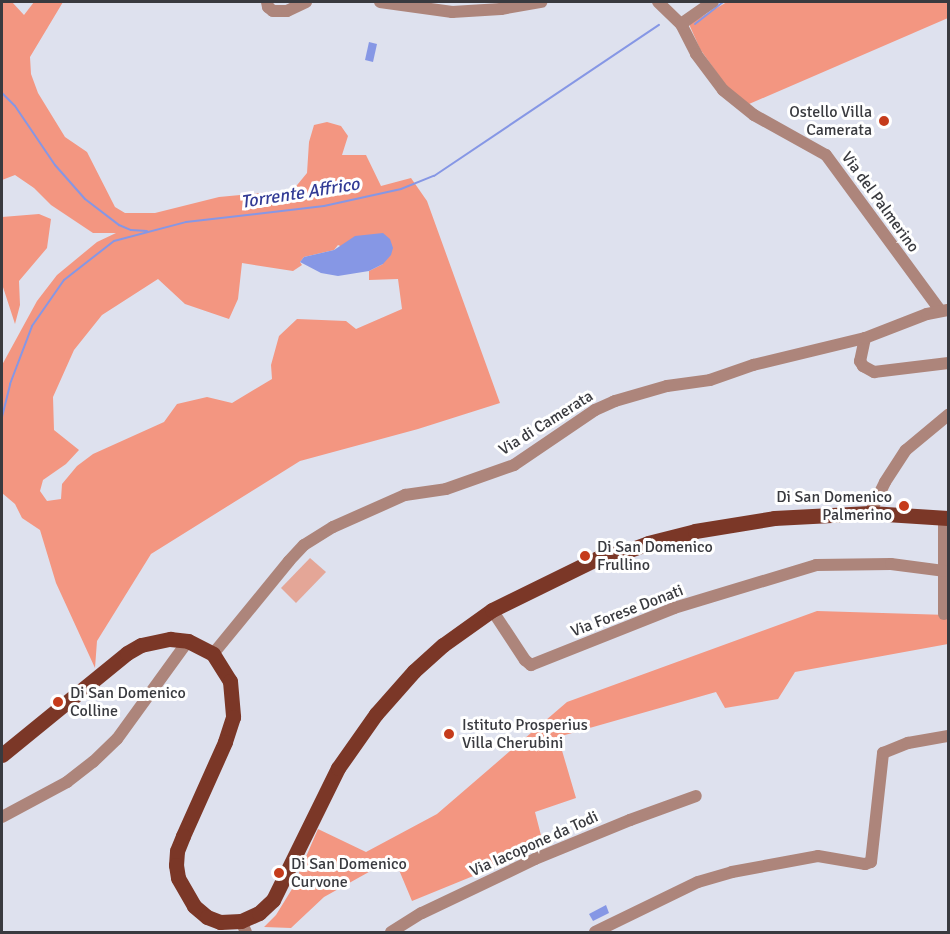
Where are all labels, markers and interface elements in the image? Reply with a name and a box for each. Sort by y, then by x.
place label: Ostello Villa Camerata [789,102,872,140]
marker: Ostello Villa Camerata [877,114,891,128]
street label: Via del Palmerino [837,148,923,256]
water label: Torrente Affrico [239,173,361,213]
street label: Via di Camerata [495,386,597,460]
place label: Di San Domenico Palmerino [776,487,892,525]
marker: Di San Domenico Palmerino [897,499,911,513]
place label: Di San Domenico Frullino [597,537,713,575]
marker: Di San Domenico Frullino [578,549,592,563]
street label: Via Forese Donati [568,581,686,641]
place label: Di San Domenico Colline [70,683,186,721]
marker: Di San Domenico Colline [51,695,65,709]
place label: Istituto Prosperius Villa Cherubini [462,715,588,753]
marker: Istituto Prosperius Villa Cherubini [440,725,458,743]
street label: Via Iacopone da Todi [467,807,601,881]
place label: Di San Domenico Curvone [291,854,407,892]
marker: Di San Domenico Curvone [272,866,286,880]

